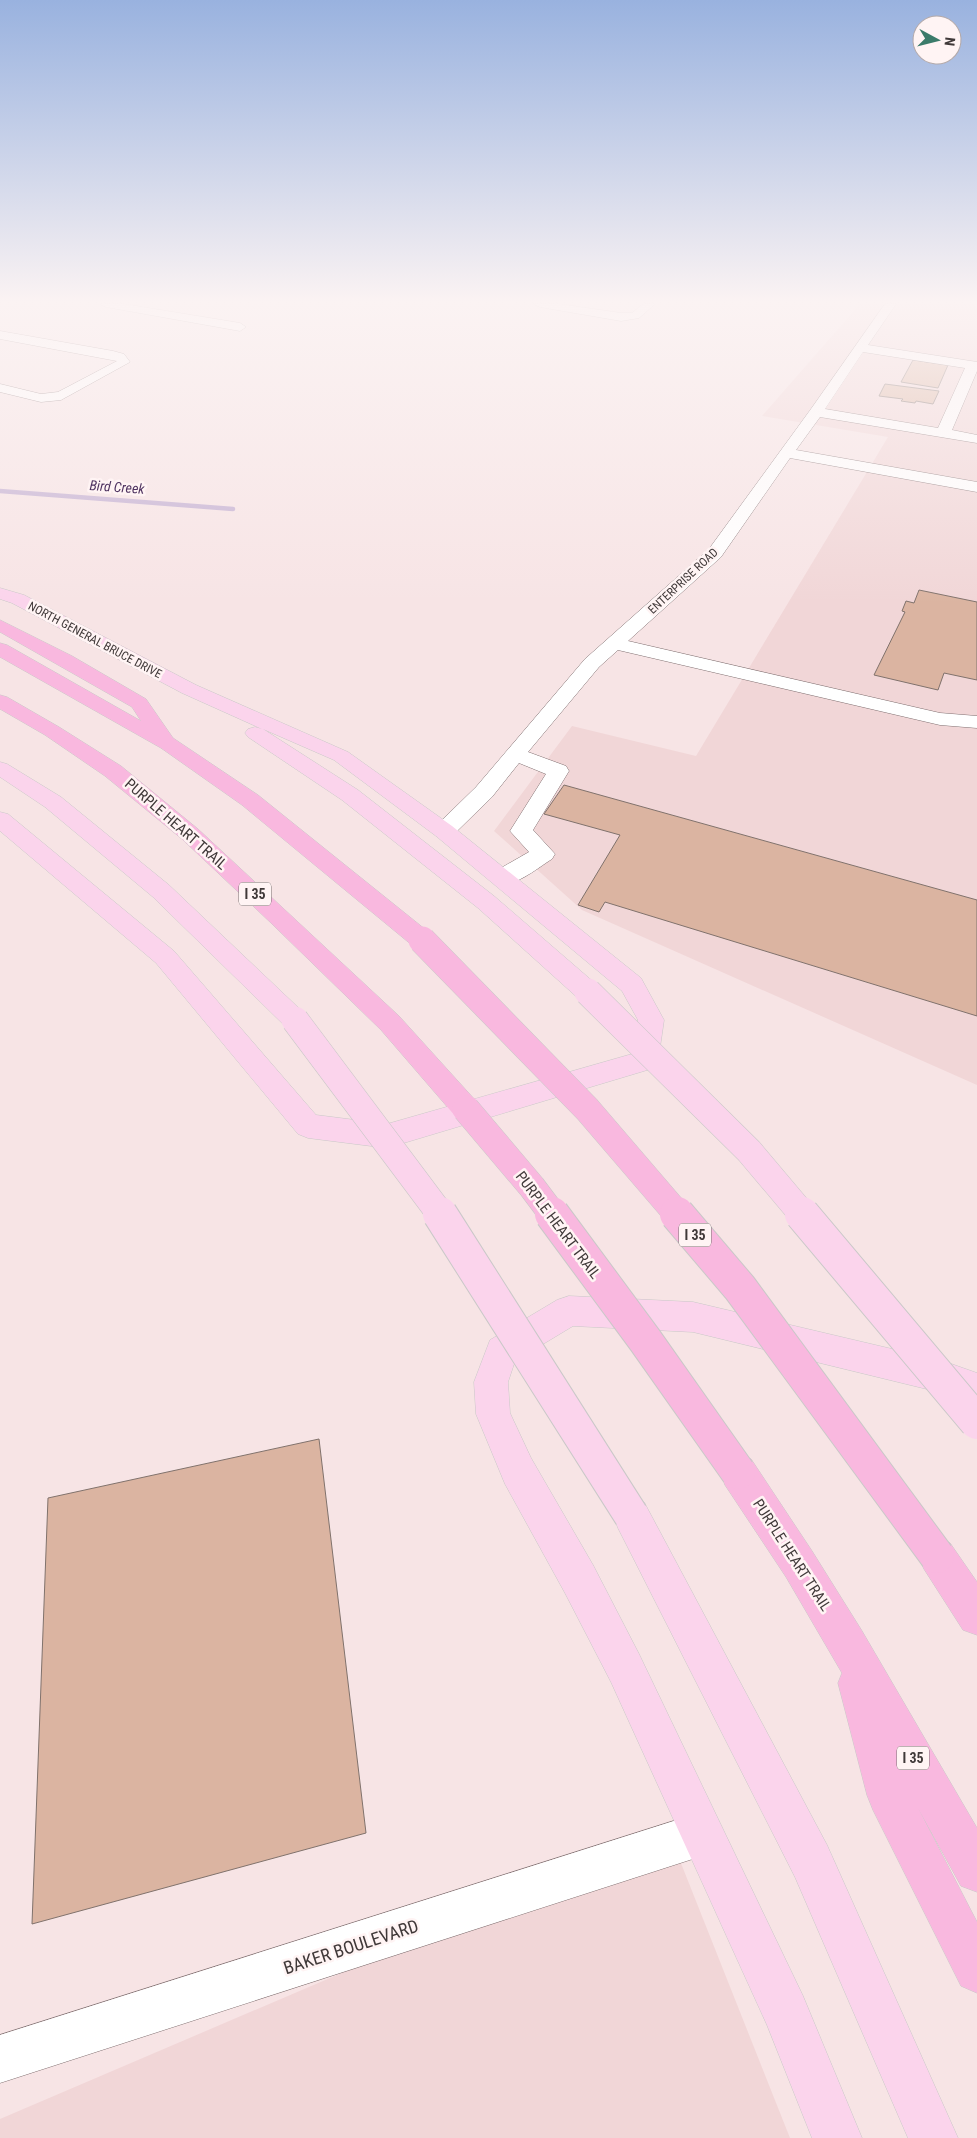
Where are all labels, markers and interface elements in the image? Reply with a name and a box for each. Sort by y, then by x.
north arrow [912,15,962,65]
text: N [941,36,958,47]
water label: Bird Creek [89,477,146,497]
street label: ENTERPRISE ROAD [645,545,721,617]
street label: NORTH GENERAL BRUCE DRIVE [26,599,164,681]
street label: PURPLE HEART TRAIL [121,775,231,873]
road number: I 35 [239,882,271,906]
street label: PURPLE HEART TRAIL [512,1168,604,1282]
road number: I 35 [679,1224,711,1246]
street label: PURPLE HEART TRAIL [749,1496,835,1614]
road number: I 35 [897,1746,929,1770]
street label: BAKER BOULEVARD [281,1915,421,1978]

